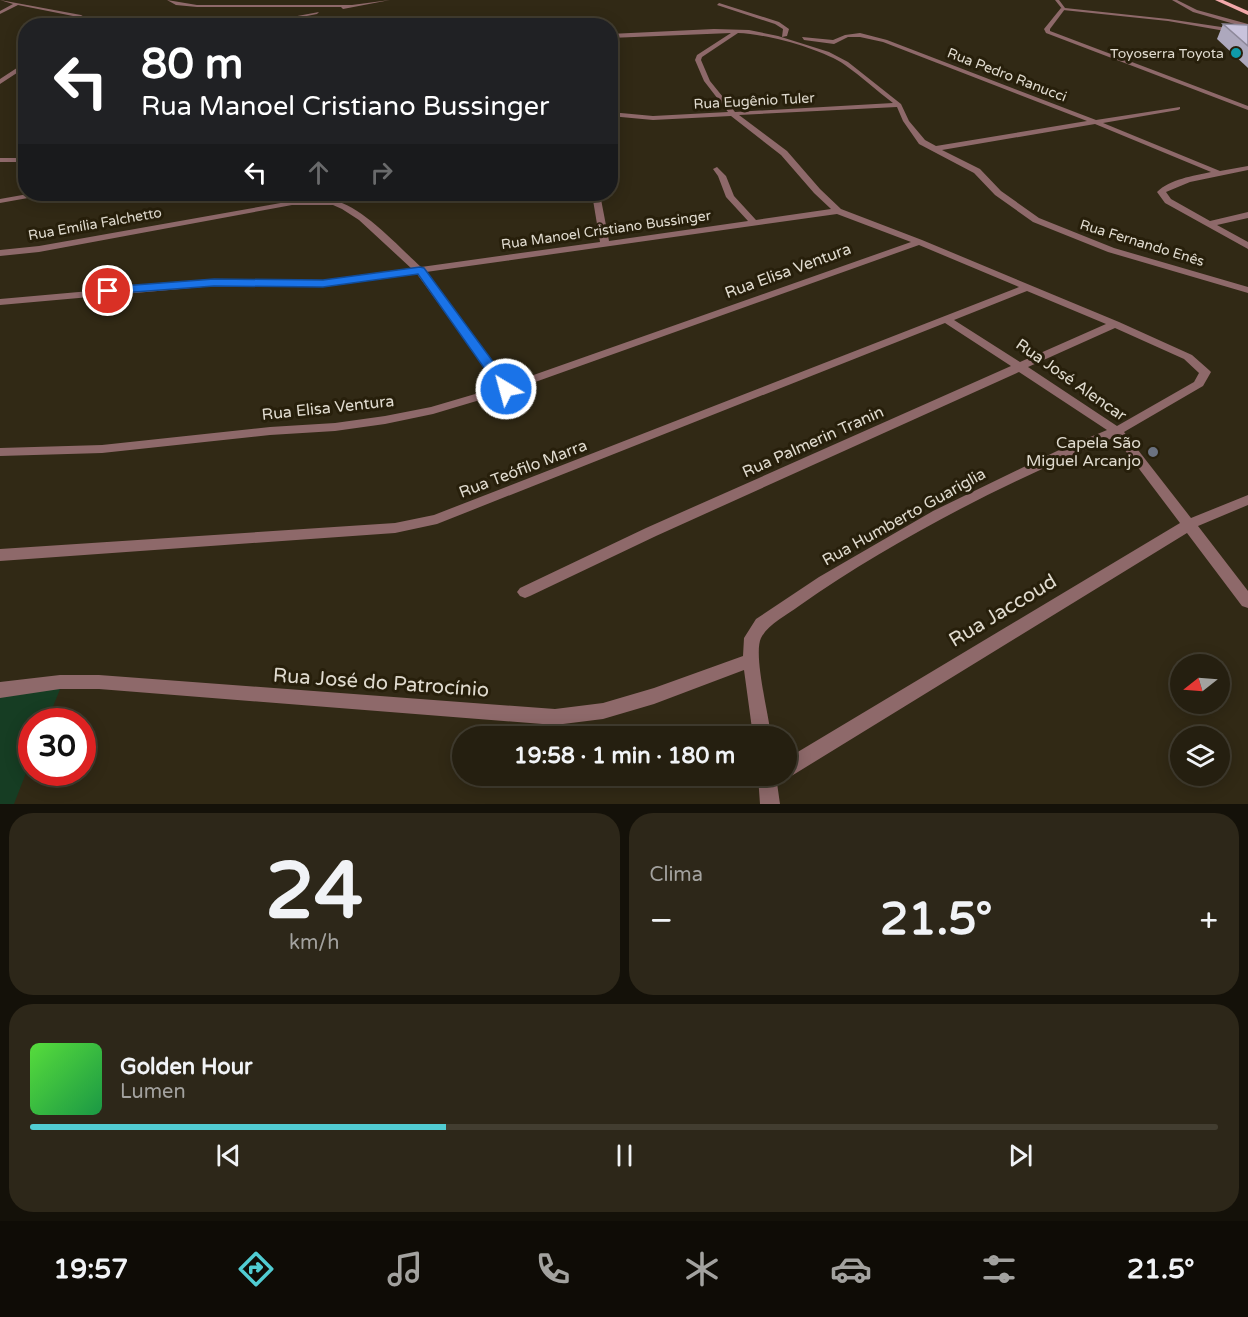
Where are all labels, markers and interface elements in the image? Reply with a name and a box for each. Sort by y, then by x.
text: 80 m [141,39,243,90]
icon: left [42,42,120,120]
street label: Rua Pedro Ranucci [945,44,1069,106]
place label: Toyoserra Toyota [1110,45,1224,62]
marker: Toyoserra Toyota [1229,46,1243,60]
street label: Rua Eugênio Tuler [693,89,816,113]
text: Rua Manoel Cristiano Bussinger [141,90,549,123]
icon: left [239,156,272,189]
icon: ahead [302,156,335,189]
icon: right [365,156,398,189]
street label: Rua Emília Falchetto [27,204,163,244]
street label: Rua Manoel Cristiano Bussinger [500,207,713,253]
street label: Rua Fernando Enês [1078,216,1207,270]
street label: Rua Elisa Ventura [722,239,854,303]
pin [82,265,133,316]
icon: arrive [91,274,124,307]
street label: Rua José Alencar [1012,334,1131,426]
position arrow [474,357,538,421]
street label: Rua Elisa Ventura [261,391,395,425]
street label: Rua Palmerin Tranin [739,402,887,482]
place label: Capela São Miguel Arcanjo [1026,433,1141,471]
street label: Rua Teófilo Marra [456,435,590,503]
marker: Capela São Miguel Arcanjo [1146,445,1160,459]
street label: Rua Humberto Guariglia [819,464,989,570]
street label: Rua Jaccoud [945,569,1061,653]
north arrow [1170,654,1230,714]
map controls [1170,654,1230,786]
street label: Rua José do Patrocínio [272,663,490,703]
speed limit sign: 30 [18,708,96,786]
button: layers [1170,726,1230,786]
text: 19:58 · 1 min · 180 m [514,743,735,769]
text: 24 [265,845,363,939]
text: Clima [650,863,703,887]
text: 21.5° [880,893,993,947]
text: − [650,901,673,940]
text: + [1199,901,1218,940]
text: km/h [289,931,339,955]
text: Golden Hour [120,1054,252,1080]
text: Lumen [120,1080,186,1104]
icon: previous [212,1139,245,1172]
icon: pause [608,1139,641,1172]
icon: next [1004,1139,1037,1172]
icon: directions [235,1248,277,1290]
icon: music [384,1248,426,1290]
icon: phone [532,1248,574,1290]
icon: climate [681,1248,723,1290]
icon: car [830,1248,872,1290]
icon: filters [978,1248,1020,1290]
text: 19:57 [53,1253,128,1286]
text: 21.5° [1127,1253,1195,1286]

